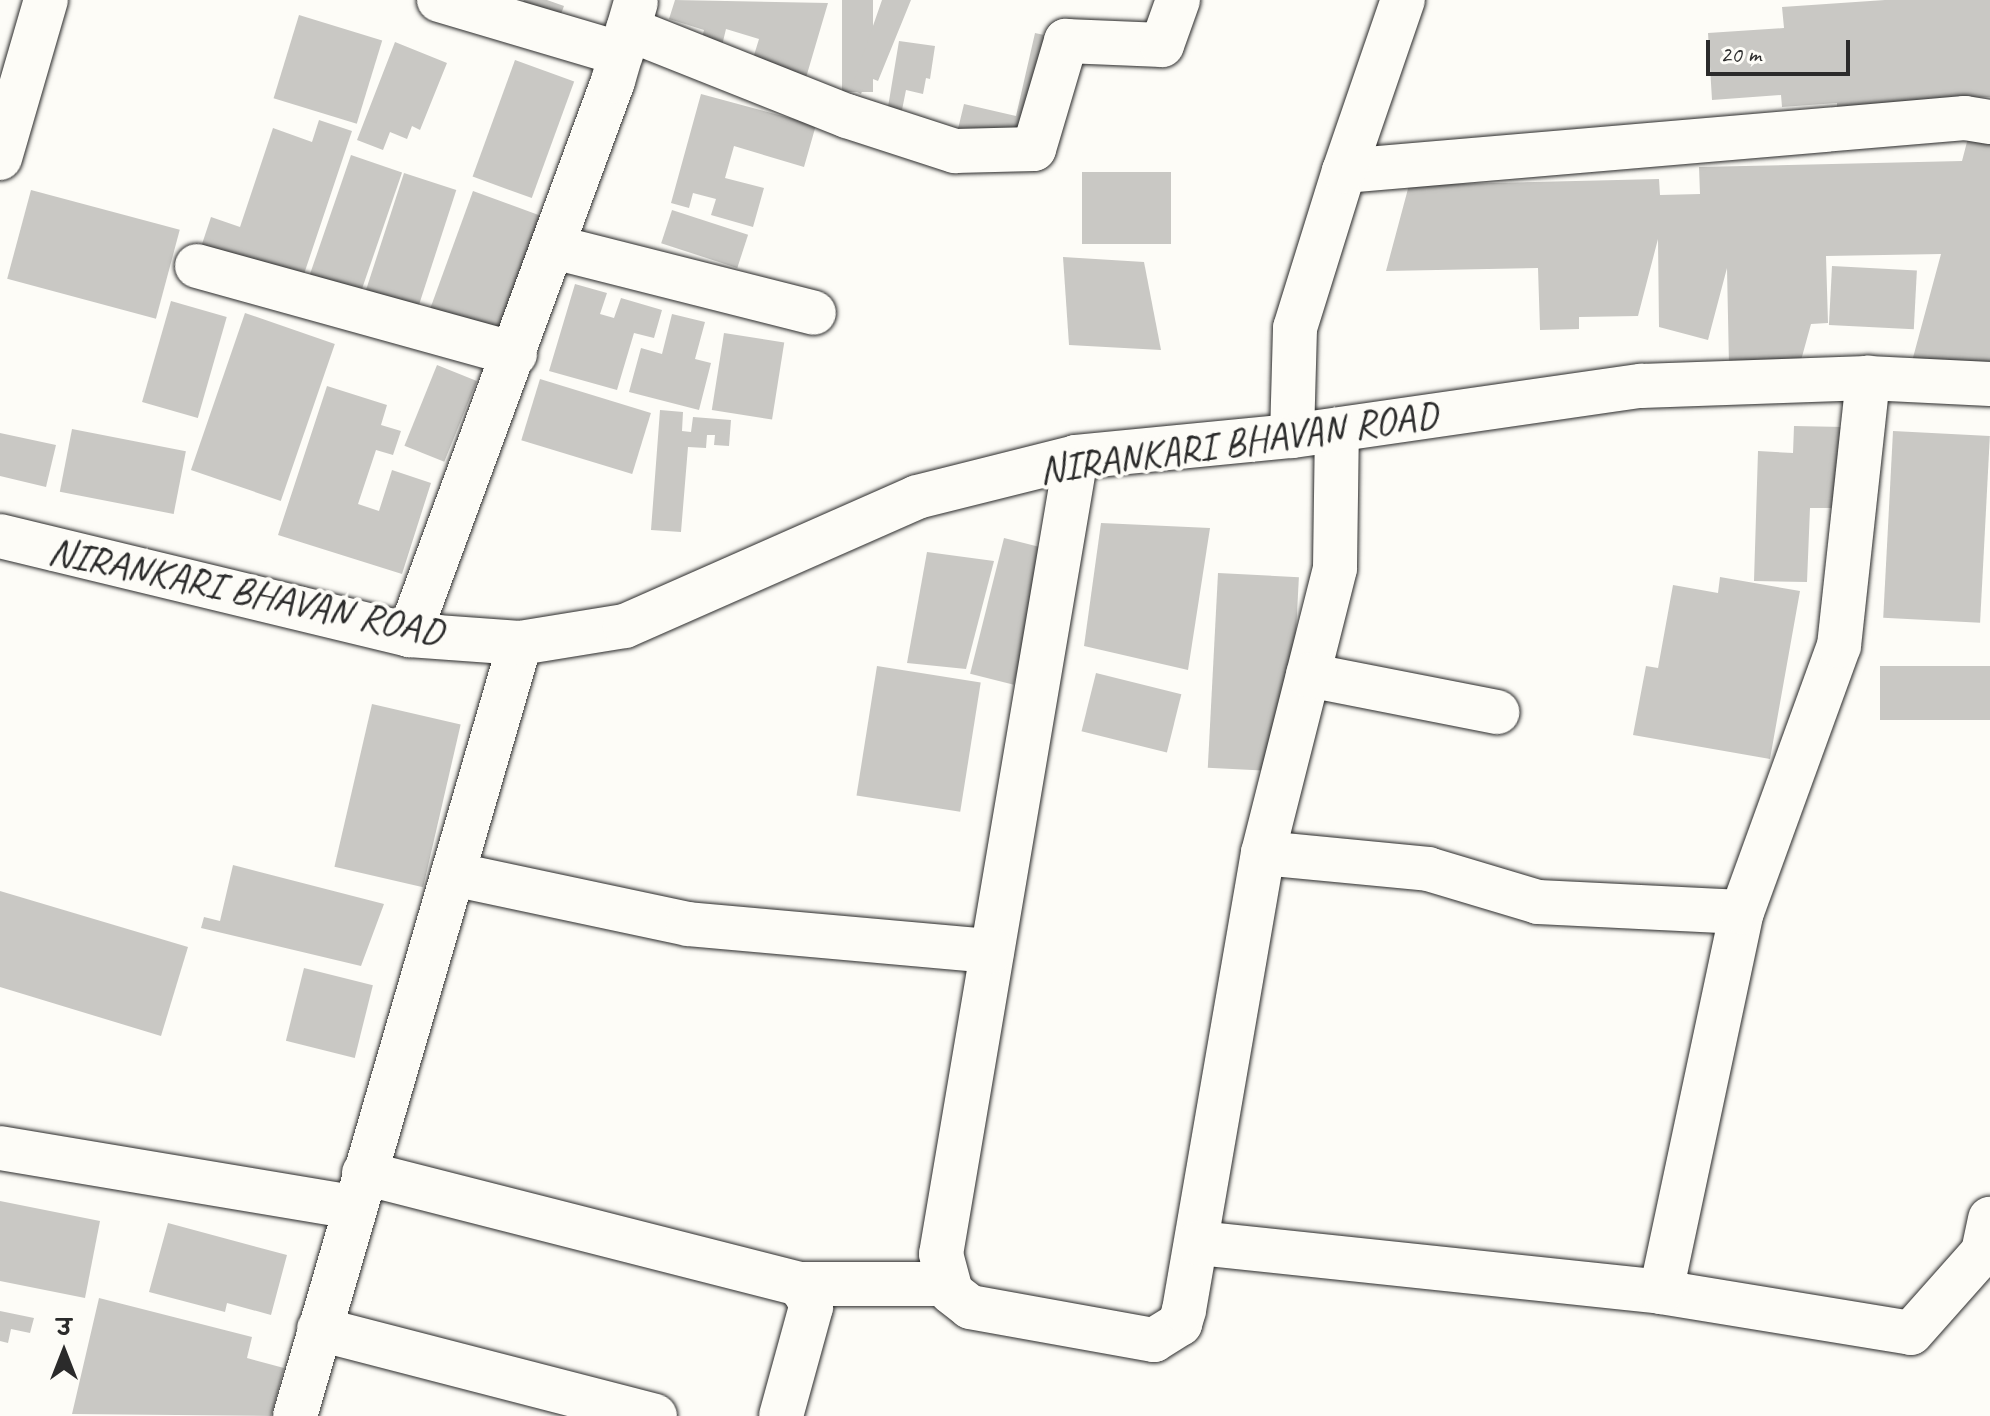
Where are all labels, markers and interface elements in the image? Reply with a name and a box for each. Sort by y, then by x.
scale bar [1710,24,1854,74]
text: 20 m [1720,39,1761,69]
street label: NIRANKARI BHAVAN ROAD [1034,390,1442,494]
street label: NIRANKARI BHAVAN ROAD [43,525,449,657]
north arrow [24,1312,104,1392]
text: उ [57,1314,71,1342]

